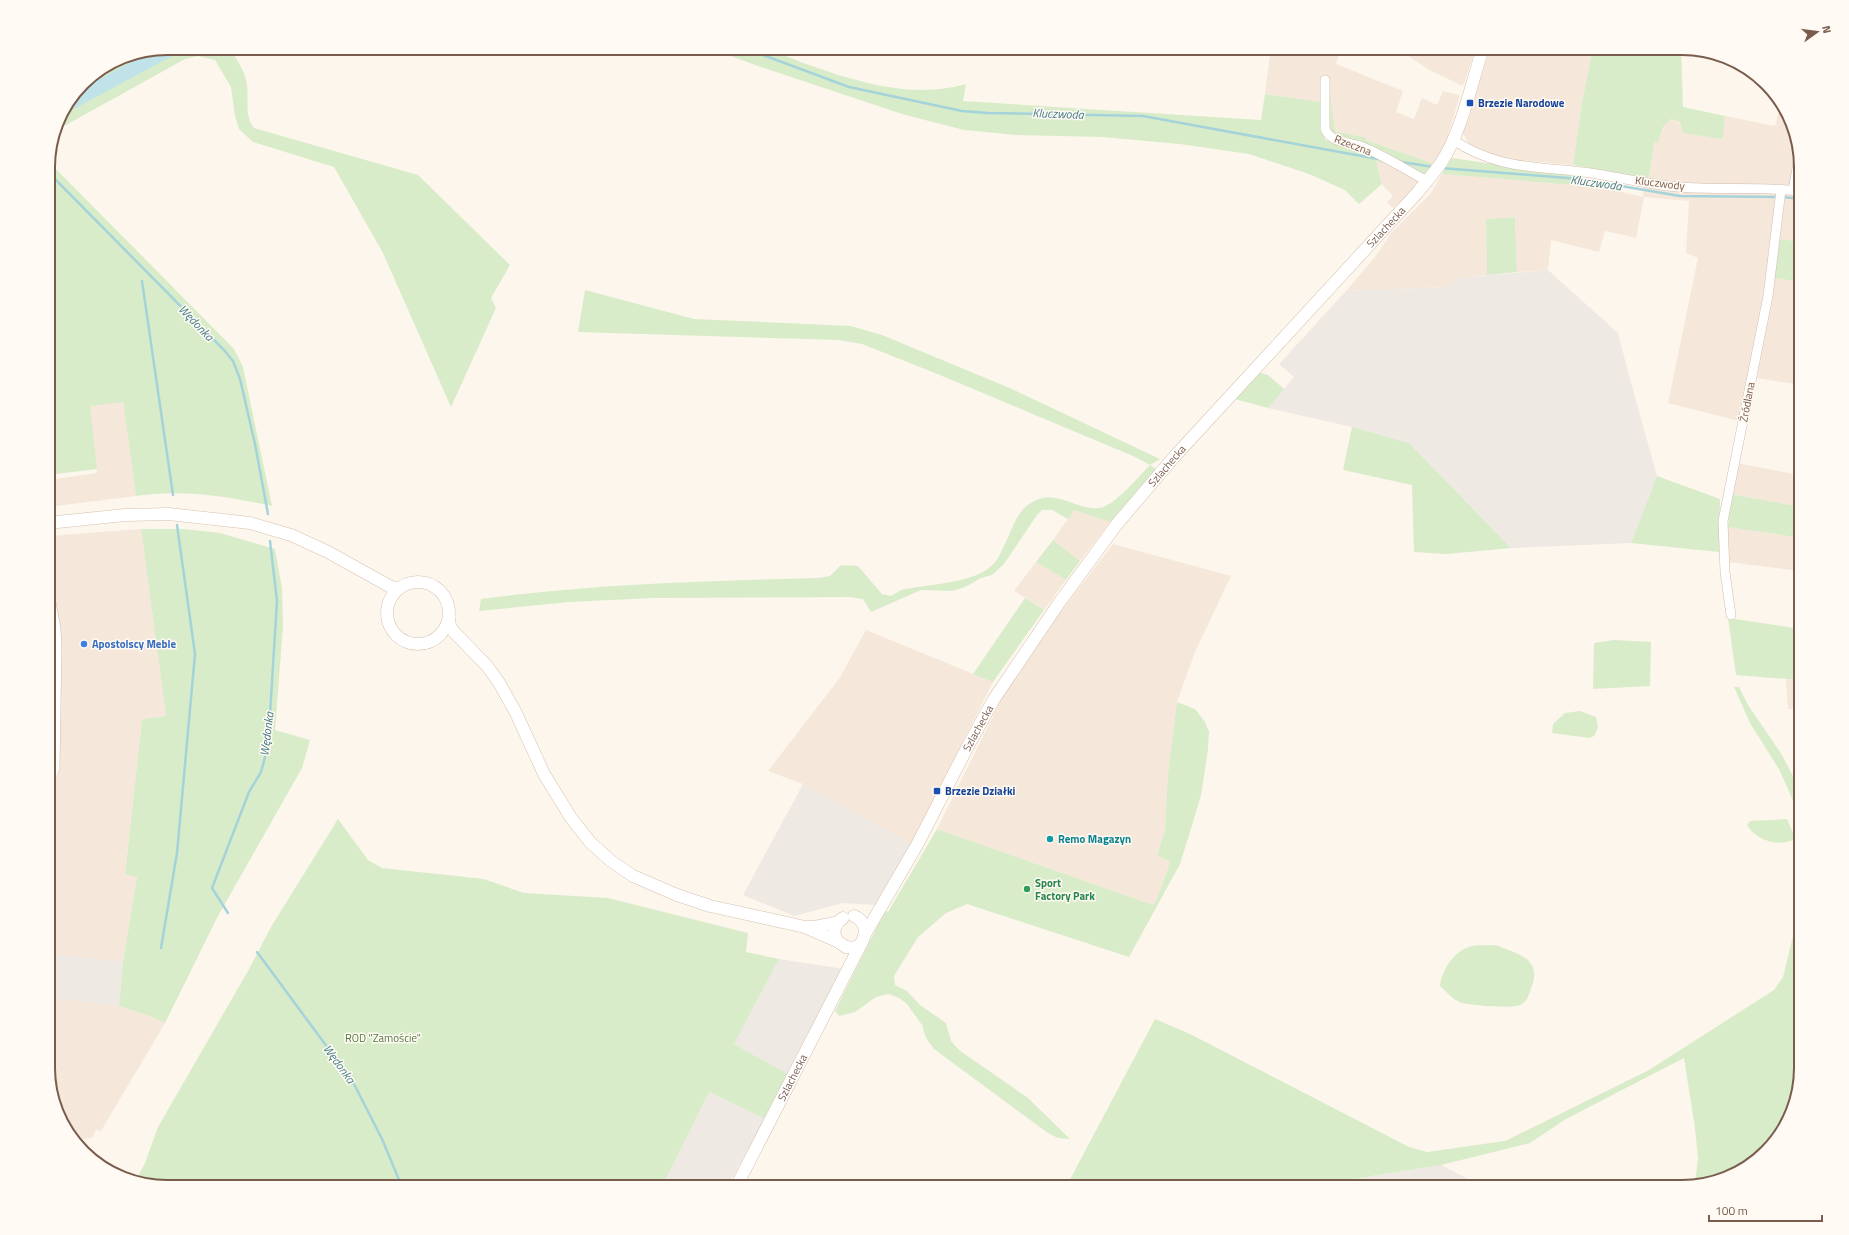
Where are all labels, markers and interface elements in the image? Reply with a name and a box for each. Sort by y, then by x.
north arrow [1797,12,1837,52]
text: N [1818,24,1835,35]
place label: Brzezie Narodowe [1478,95,1565,111]
marker: Brzezie Narodowe [1465,98,1475,108]
water label: Kluczwoda [1032,103,1085,124]
street label: Rzeczna [1332,131,1374,160]
water label: Kluczwoda [1569,170,1624,196]
street label: Kluczwody [1634,172,1686,194]
street label: Szlachecka [1363,202,1409,251]
water label: Wędonka [174,300,219,346]
street label: Źródlana [1735,380,1759,423]
street label: Szlachecka [1144,441,1190,490]
place label: Apostolscy Meble [92,636,176,652]
marker: Apostolscy Meble [79,639,89,649]
street label: Szlachecka [959,702,997,754]
water label: Wędonka [254,710,279,757]
place label: Brzezie Działki [945,783,1016,799]
marker: Brzezie Działki [932,786,942,796]
place label: Remo Magazyn [1058,831,1131,847]
marker: Remo Magazyn [1045,834,1055,844]
place label: Sport Factory Park [1035,875,1095,904]
marker: Sport Factory Park [1022,884,1032,894]
park label: ROD "Zamoście" [345,1030,421,1046]
water label: Wędonka [319,1040,361,1088]
street label: Szlachecka [774,1051,811,1104]
scale bar [1709,1197,1822,1223]
text: 100 m [1715,1201,1748,1220]

